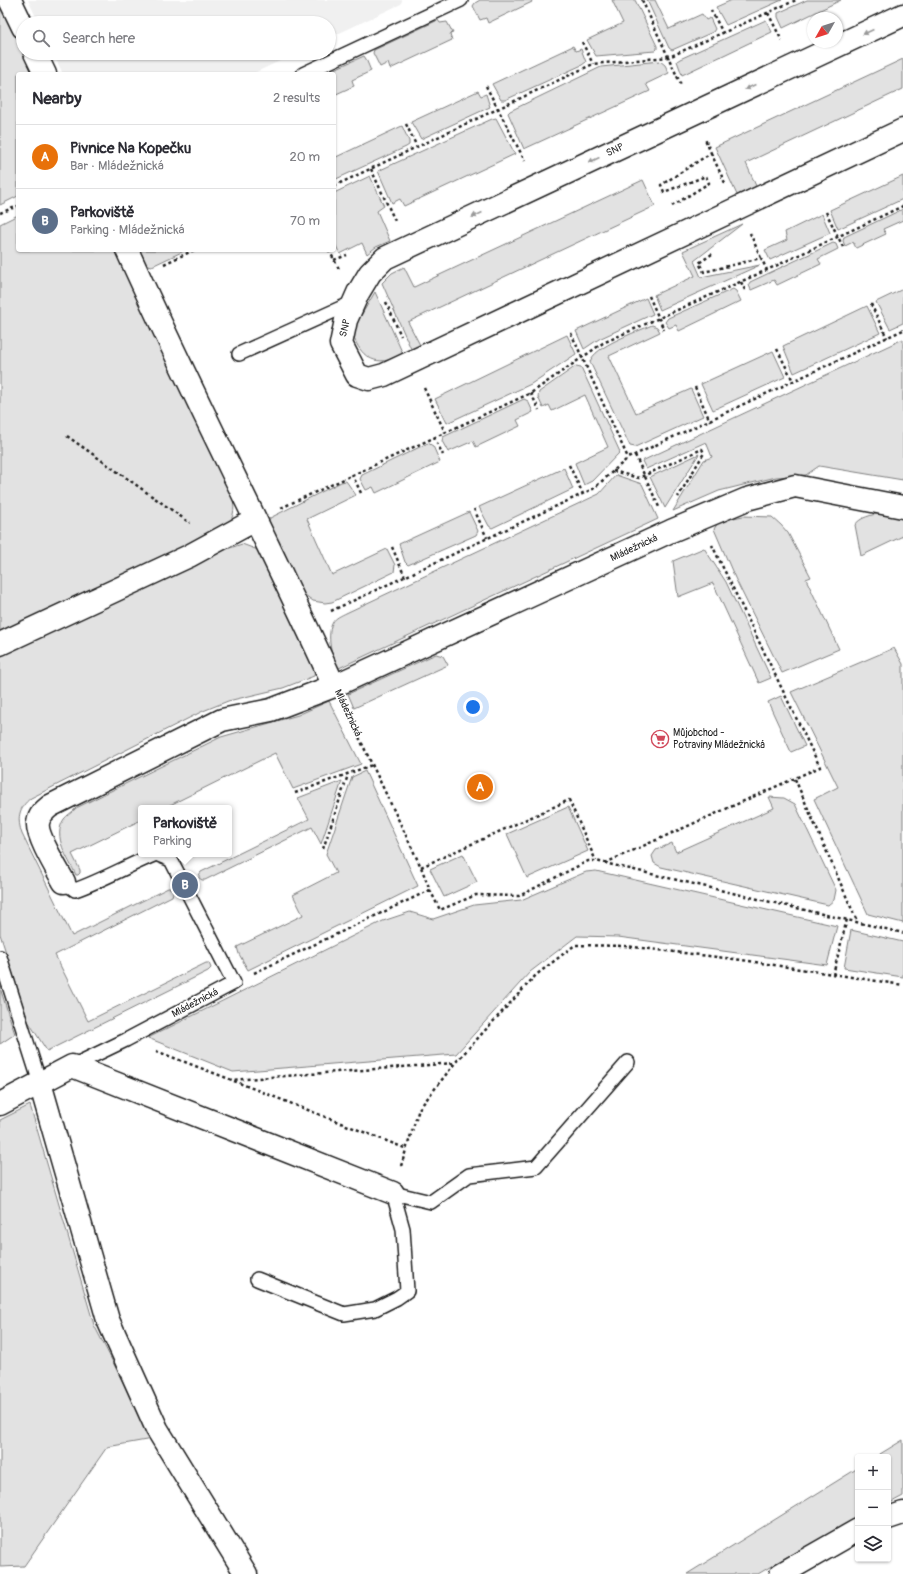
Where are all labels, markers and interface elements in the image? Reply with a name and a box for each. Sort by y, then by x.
north arrow [807,12,843,48]
search box [16,16,336,60]
icon: search [30,27,52,49]
text: Search here [62,29,135,48]
one-way arrow [862,29,873,35]
one-way arrow [744,84,756,90]
text: Nearby [32,88,81,109]
text: 2 results [273,90,320,106]
text: Pivnice Na Kopečku [70,139,191,158]
street label: SNP [604,141,626,159]
text: A [41,149,49,165]
text: 20 m [289,149,320,165]
one-way arrow [589,157,600,163]
text: Bar · Mládežnická [70,158,164,174]
text: Parkoviště [70,203,135,222]
one-way arrow [471,212,482,218]
text: B [41,213,49,229]
text: 70 m [290,213,320,229]
text: Parking · Mládežnická [70,222,185,238]
street label: SNP [337,317,353,338]
street label: Mládežnická [608,532,660,564]
street label: Mládežnická [332,687,364,739]
your location [463,697,483,717]
place label: Můjobchod - Potraviny Mládežnická [673,727,765,751]
supermarket icon: Můjobchod - Potraviny Mládežnická [650,729,670,749]
pin: A [467,772,493,802]
popup [138,805,232,857]
text: Parkoviště [153,814,217,833]
text: Parking [153,833,192,849]
pin: B [172,870,198,900]
street label: Mládežnická [170,986,221,1020]
map controls [855,1454,891,1562]
button: + [855,1454,891,1490]
button: − [855,1490,891,1526]
button: layers [855,1526,891,1562]

